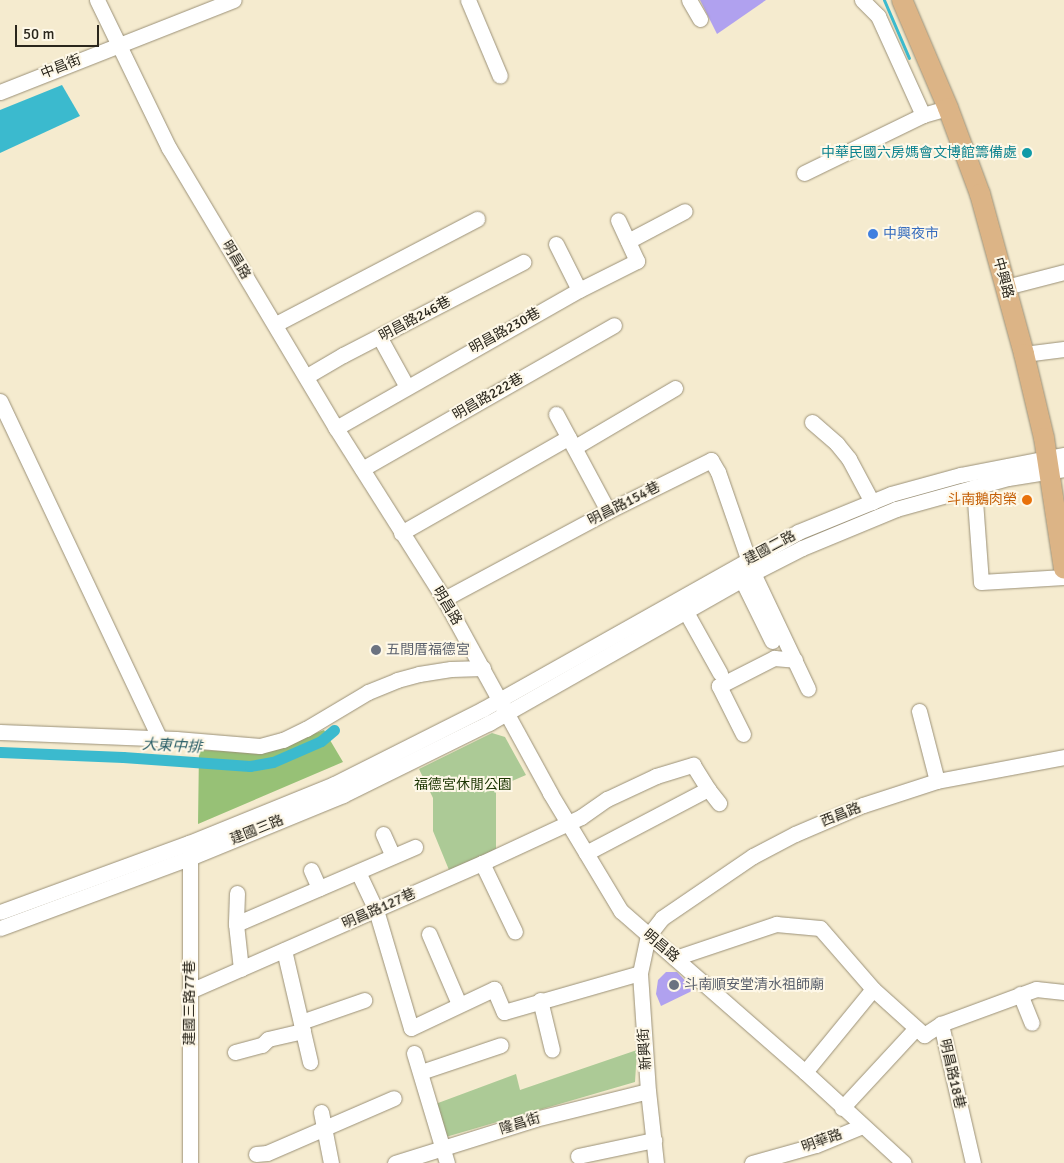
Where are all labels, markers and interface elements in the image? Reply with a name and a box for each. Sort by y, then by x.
scale bar [18,15,101,47]
text: 50 m [23,25,54,43]
street label: 中昌街 [38,51,84,83]
place label: 中華民國六房媽會文博館籌備處 [821,145,1017,161]
marker: 中華民國六房媽會文博館籌備處 [1021,147,1033,159]
place label: 中興夜市 [883,226,939,242]
marker: 中興夜市 [867,228,879,240]
street label: 明昌路 [218,238,254,282]
street label: 中興路 [989,256,1017,300]
street label: 明昌路246巷 [376,293,454,345]
street label: 明昌路230巷 [467,305,543,357]
street label: 明昌路222巷 [450,370,526,424]
street label: 明昌路154巷 [585,479,663,529]
place label: 斗南鵝肉榮 [947,492,1017,508]
marker: 斗南鵝肉榮 [1021,494,1033,506]
street label: 建國二路 [741,527,799,569]
street label: 明昌路 [429,584,465,628]
place label: 五間厝福德宮 [386,642,470,658]
marker: 五間厝福德宮 [370,644,382,656]
water label: 大東中排 [142,735,202,757]
park label: 福德宮休閒公園 [414,777,512,793]
street label: 西昌路 [818,799,864,831]
street label: 建國三路 [228,812,286,848]
street label: 明昌路127巷 [340,885,418,933]
street label: 明昌路 [640,926,682,966]
street label: 建國三路77巷 [182,960,198,1046]
place label: 斗南順安堂清水祖師廟 [684,977,824,993]
marker: 斗南順安堂清水祖師廟 [668,979,680,991]
street label: 新興街 [635,1027,655,1071]
street label: 明昌路18巷 [936,1037,968,1111]
street label: 隆昌街 [497,1110,543,1138]
street label: 明華路 [799,1126,845,1156]

